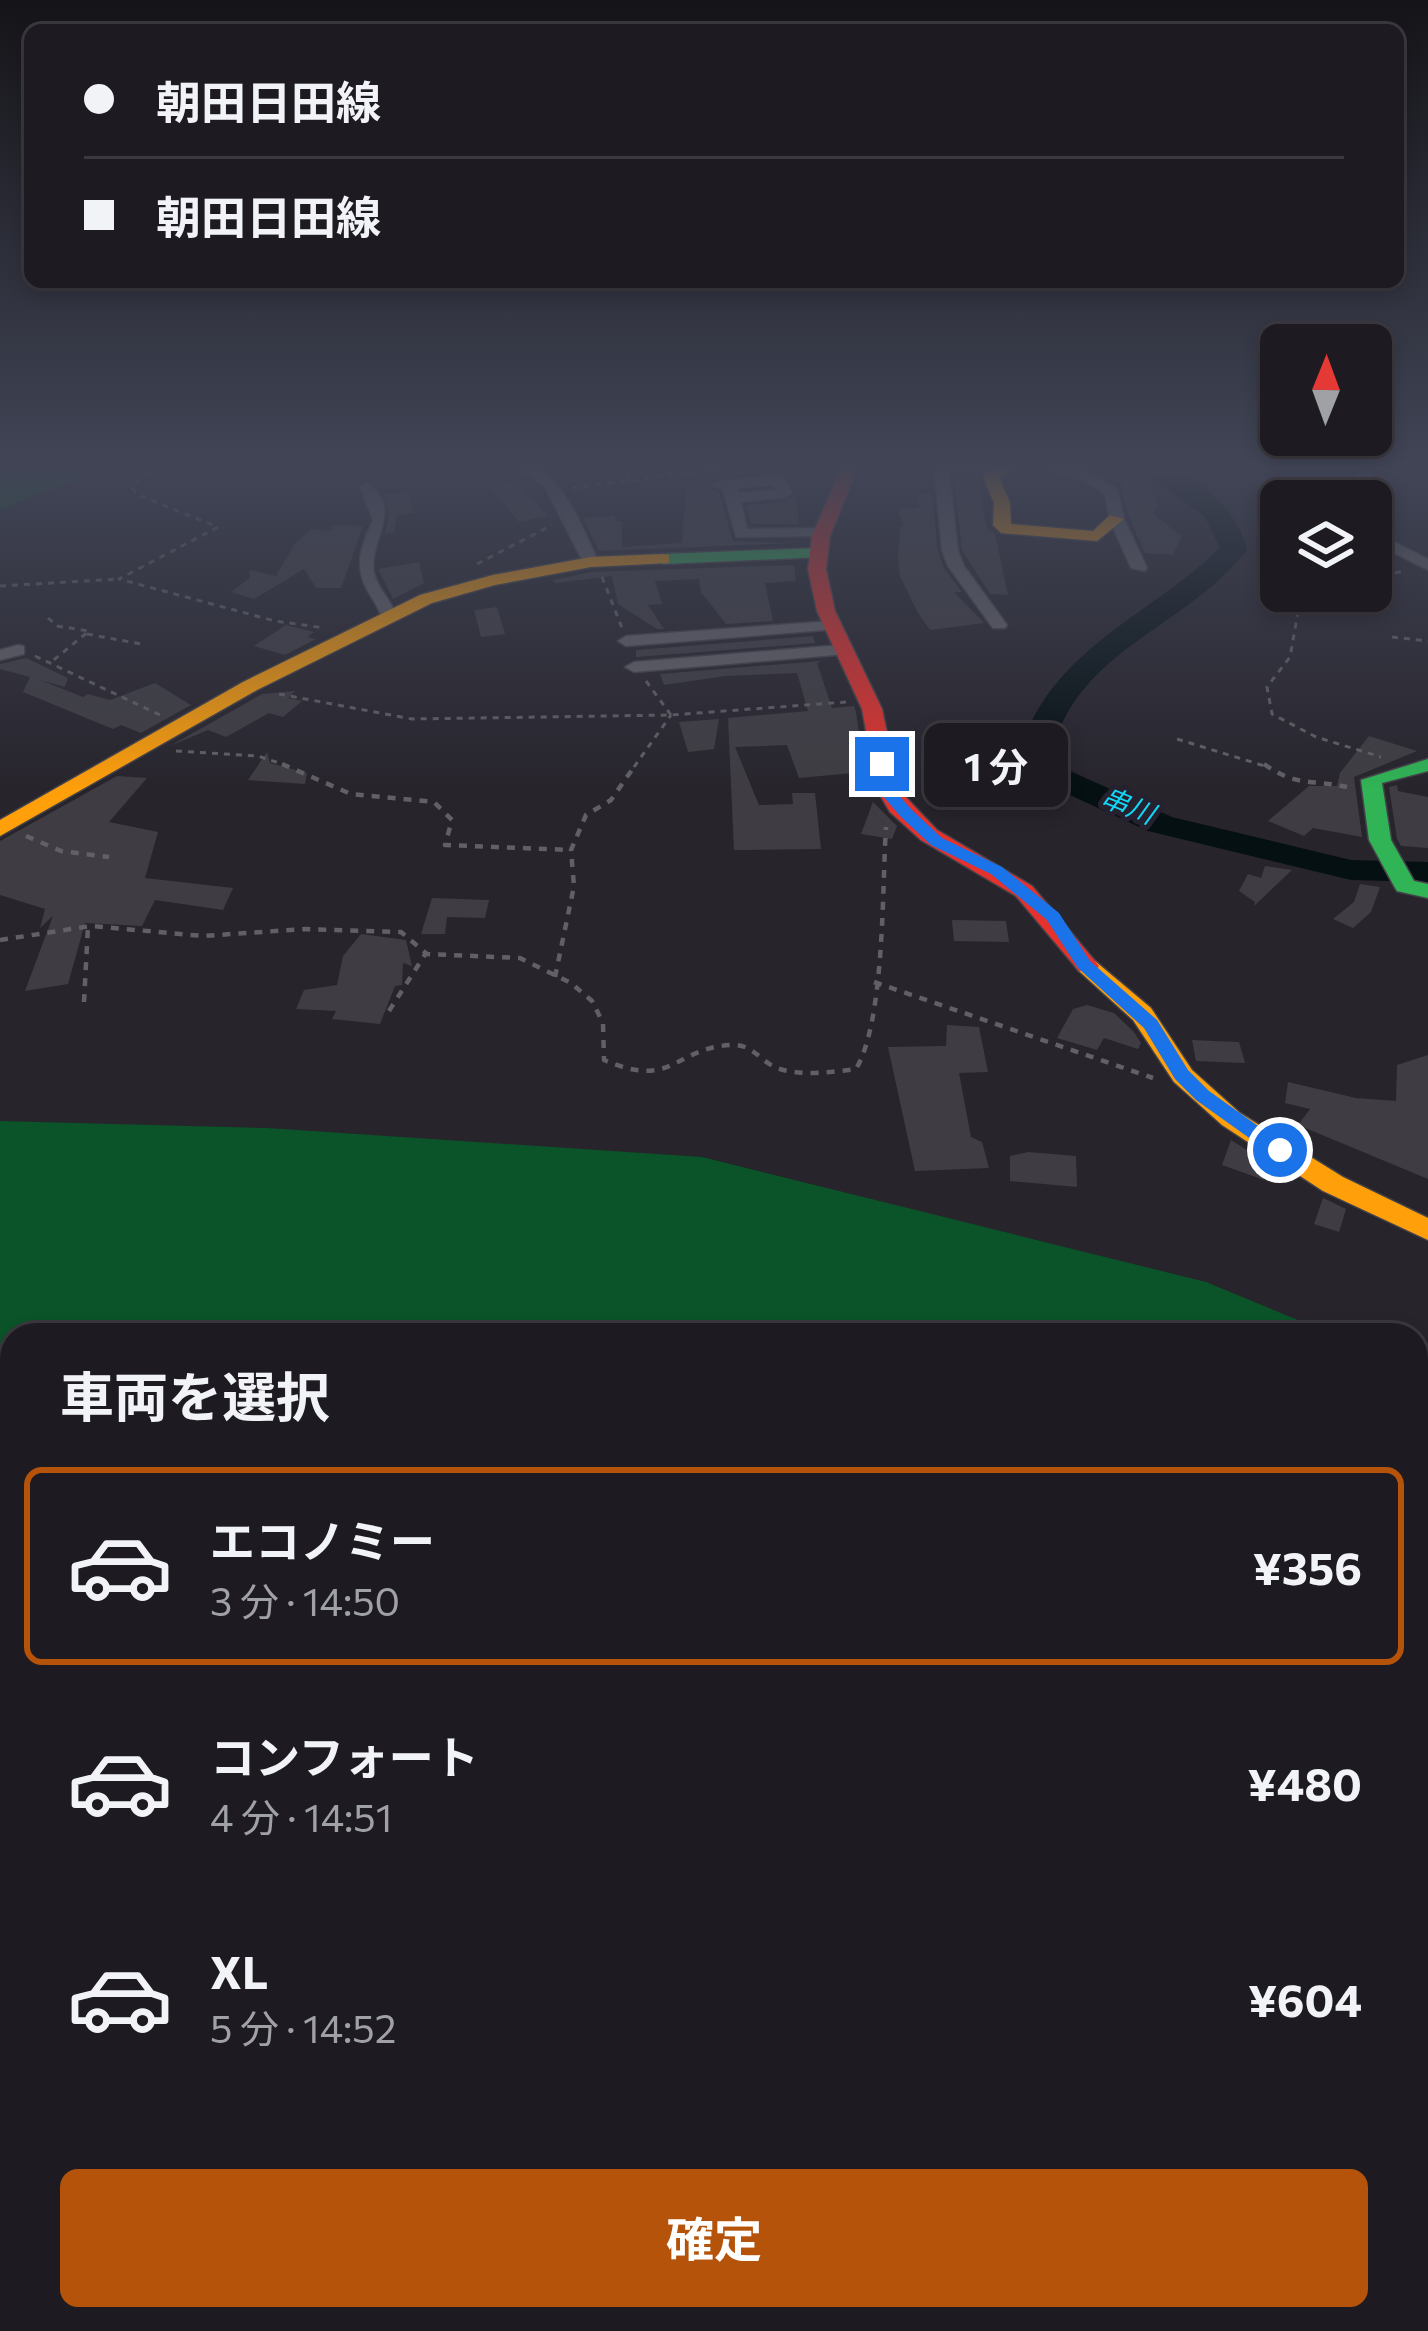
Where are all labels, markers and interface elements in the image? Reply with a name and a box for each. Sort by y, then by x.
text: 朝田日田線 [156,73,381,128]
text: 朝田日田線 [156,188,381,243]
north arrow [1260,324,1392,456]
map controls [1260,324,1392,612]
button: layers [1260,480,1392,612]
callout: 1 分 [924,722,1068,806]
route end [855,737,909,791]
text: 1 分 [964,741,1028,789]
water label: 串川 [1097,779,1163,831]
route start [1253,1123,1307,1177]
text: 車両を選択 [60,1362,330,1428]
icon: car [66,1512,174,1620]
text: エコノミー [210,1512,435,1567]
text: ¥356 [1253,1539,1362,1594]
text: 3 分 · 14:50 [210,1576,400,1624]
icon: car [66,1728,174,1836]
text: コンフォート [210,1728,479,1783]
text: ¥480 [1247,1755,1362,1810]
text: 4 分 · 14:51 [210,1792,392,1840]
text: XL [210,1943,268,1998]
icon: car [66,1944,174,2052]
text: ¥604 [1248,1971,1362,2026]
text: 5 分 · 14:52 [210,2003,396,2051]
button: 確定 [60,2169,1368,2307]

